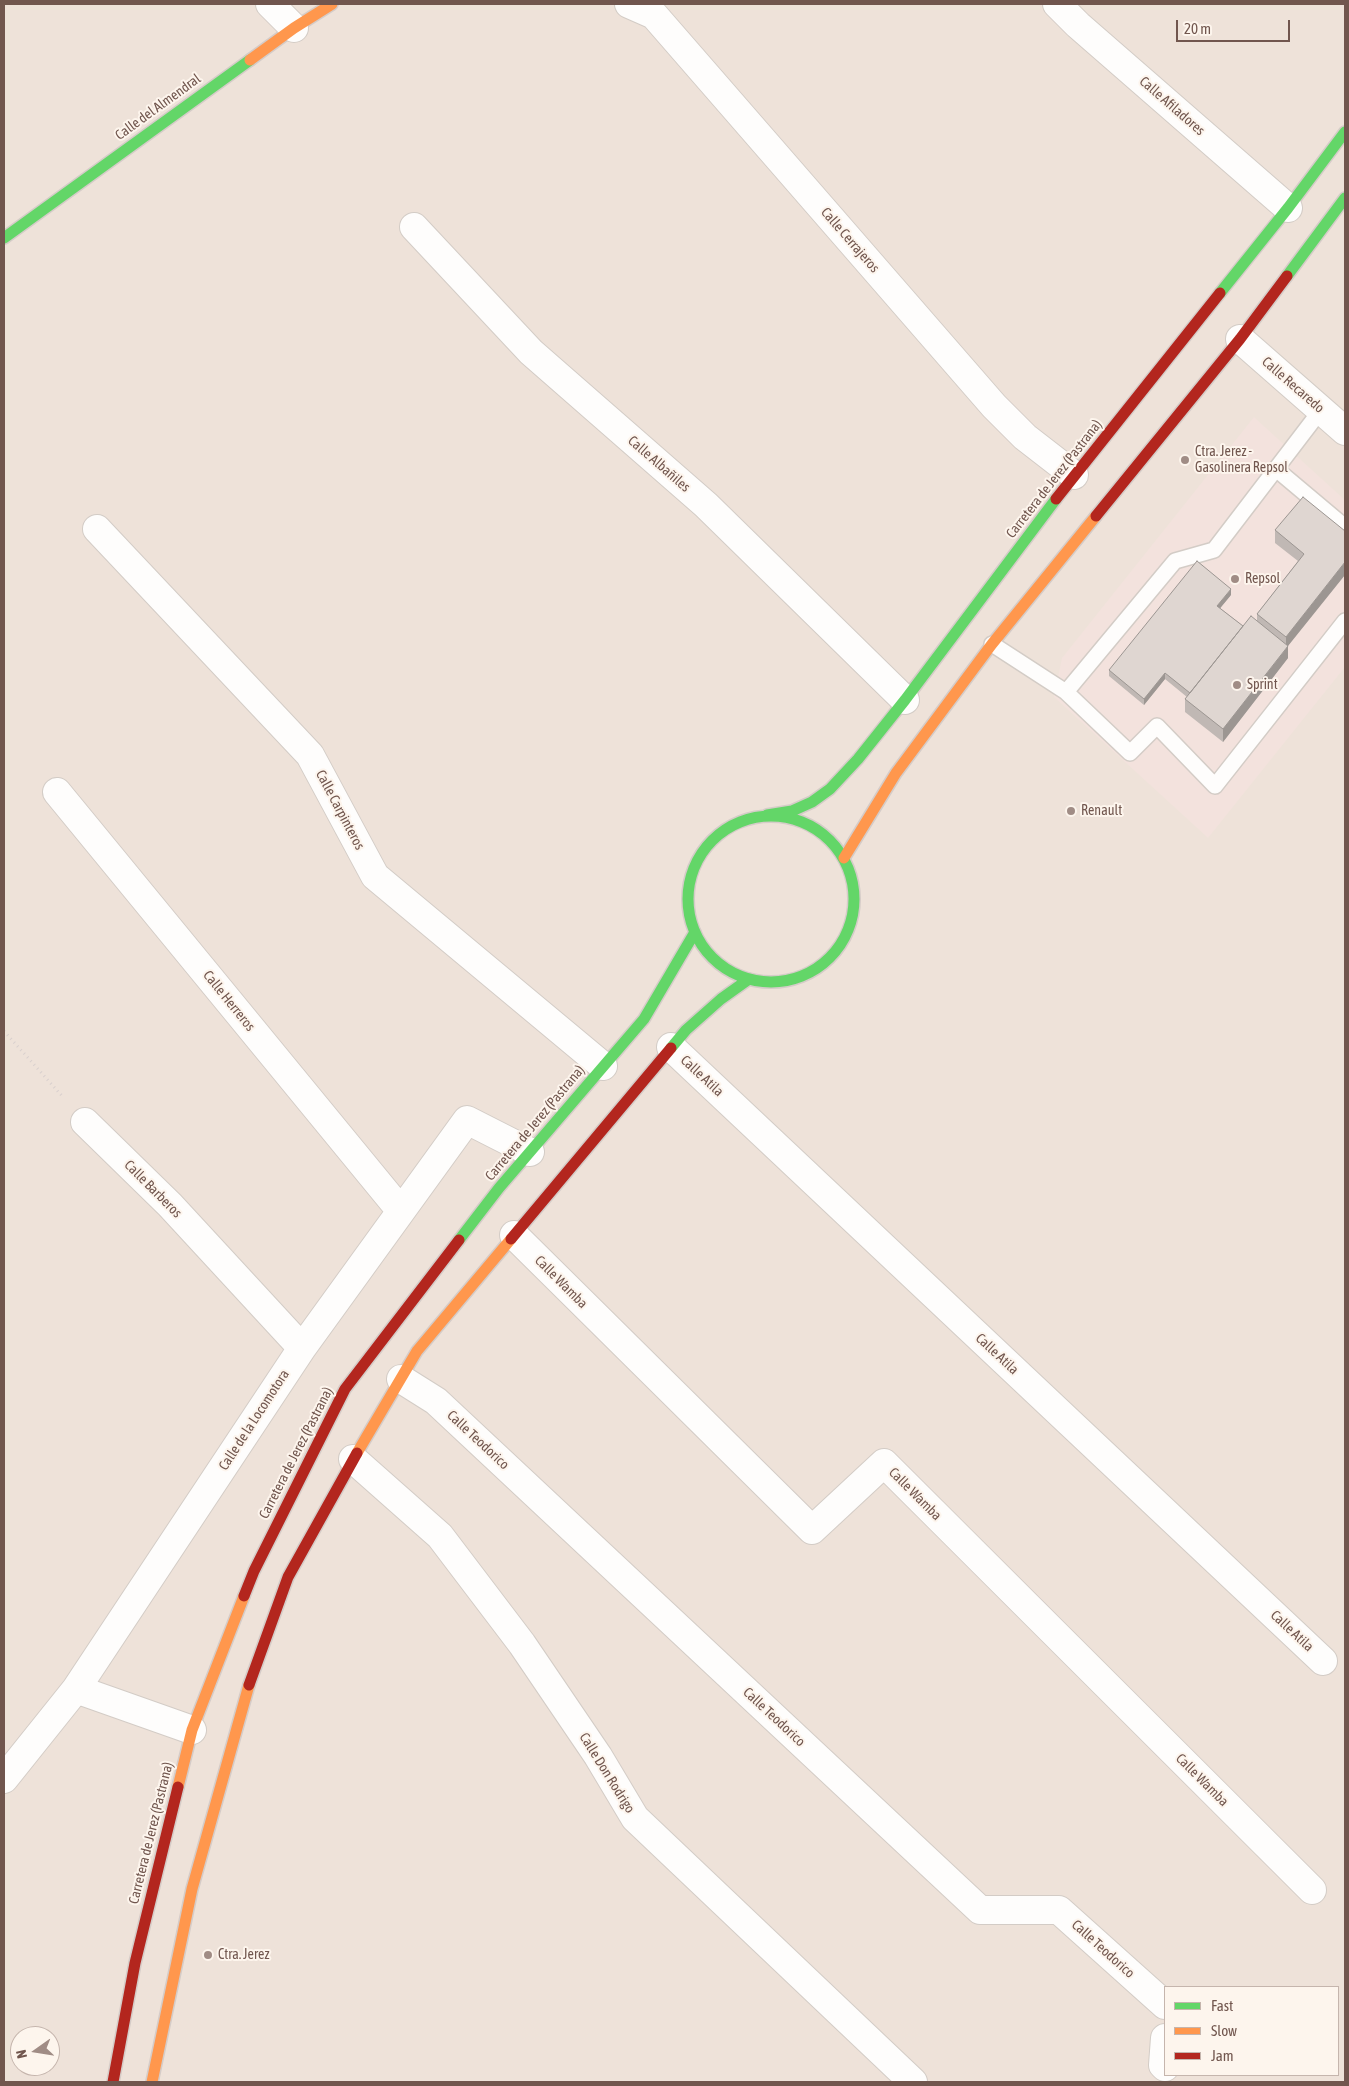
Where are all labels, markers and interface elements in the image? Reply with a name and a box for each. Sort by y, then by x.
scale bar [1179,10,1293,42]
text: 20 m [1184,20,1211,37]
street label: Calle del Almendral [112,70,204,144]
street label: Calle Afiladores [1136,73,1208,139]
street label: Calle Cerrajeros [817,204,883,276]
street label: Calle Recaredo [1258,353,1328,417]
street label: Carretera de Jerez (Pastrana) [1003,416,1105,542]
street label: Calle Albañiles [624,432,694,496]
place label: Ctra. Jerez - Gasolinera Repsol [1195,444,1288,477]
marker: Ctra. Jerez - Gasolinera Repsol [1179,454,1191,466]
place label: Repsol [1245,571,1280,587]
marker: Repsol [1229,573,1241,585]
place label: Sprint [1247,677,1278,693]
marker: Sprint [1231,679,1243,691]
street label: Calle Carpinteros [312,767,368,853]
place label: Renault [1081,803,1122,819]
marker: Renault [1065,805,1077,817]
street label: Calle Herreros [199,967,259,1035]
street label: Calle Atila [677,1052,727,1100]
street label: Carretera de Jerez (Pastrana) [482,1062,588,1184]
street label: Calle Barberos [121,1157,185,1221]
street label: Calle Wamba [531,1252,591,1312]
street label: Calle Atila [972,1330,1022,1378]
street label: Calle de la Locomotora [215,1367,293,1473]
street label: Carretera de Jerez (Pastrana) [255,1384,337,1522]
street label: Calle Teodorico [443,1407,513,1473]
street label: Calle Wamba [885,1464,945,1524]
street label: Calle Atila [1267,1607,1317,1655]
street label: Calle Teodorico [739,1684,809,1750]
street label: Calle Don Rodrigo [576,1730,638,1816]
street label: Calle Wamba [1172,1750,1232,1810]
street label: Carretera de Jerez (Pastrana) [125,1760,177,1906]
street label: Calle Teodorico [1068,1916,1138,1982]
place label: Ctra. Jerez [218,1947,269,1963]
marker: Ctra. Jerez [202,1949,214,1961]
legend [1164,1986,1339,2076]
text: Fast [1211,1997,1233,2014]
text: Slow [1211,2022,1237,2039]
north arrow [10,2026,60,2076]
text: Jam [1211,2047,1234,2064]
text: N [13,2048,30,2060]

